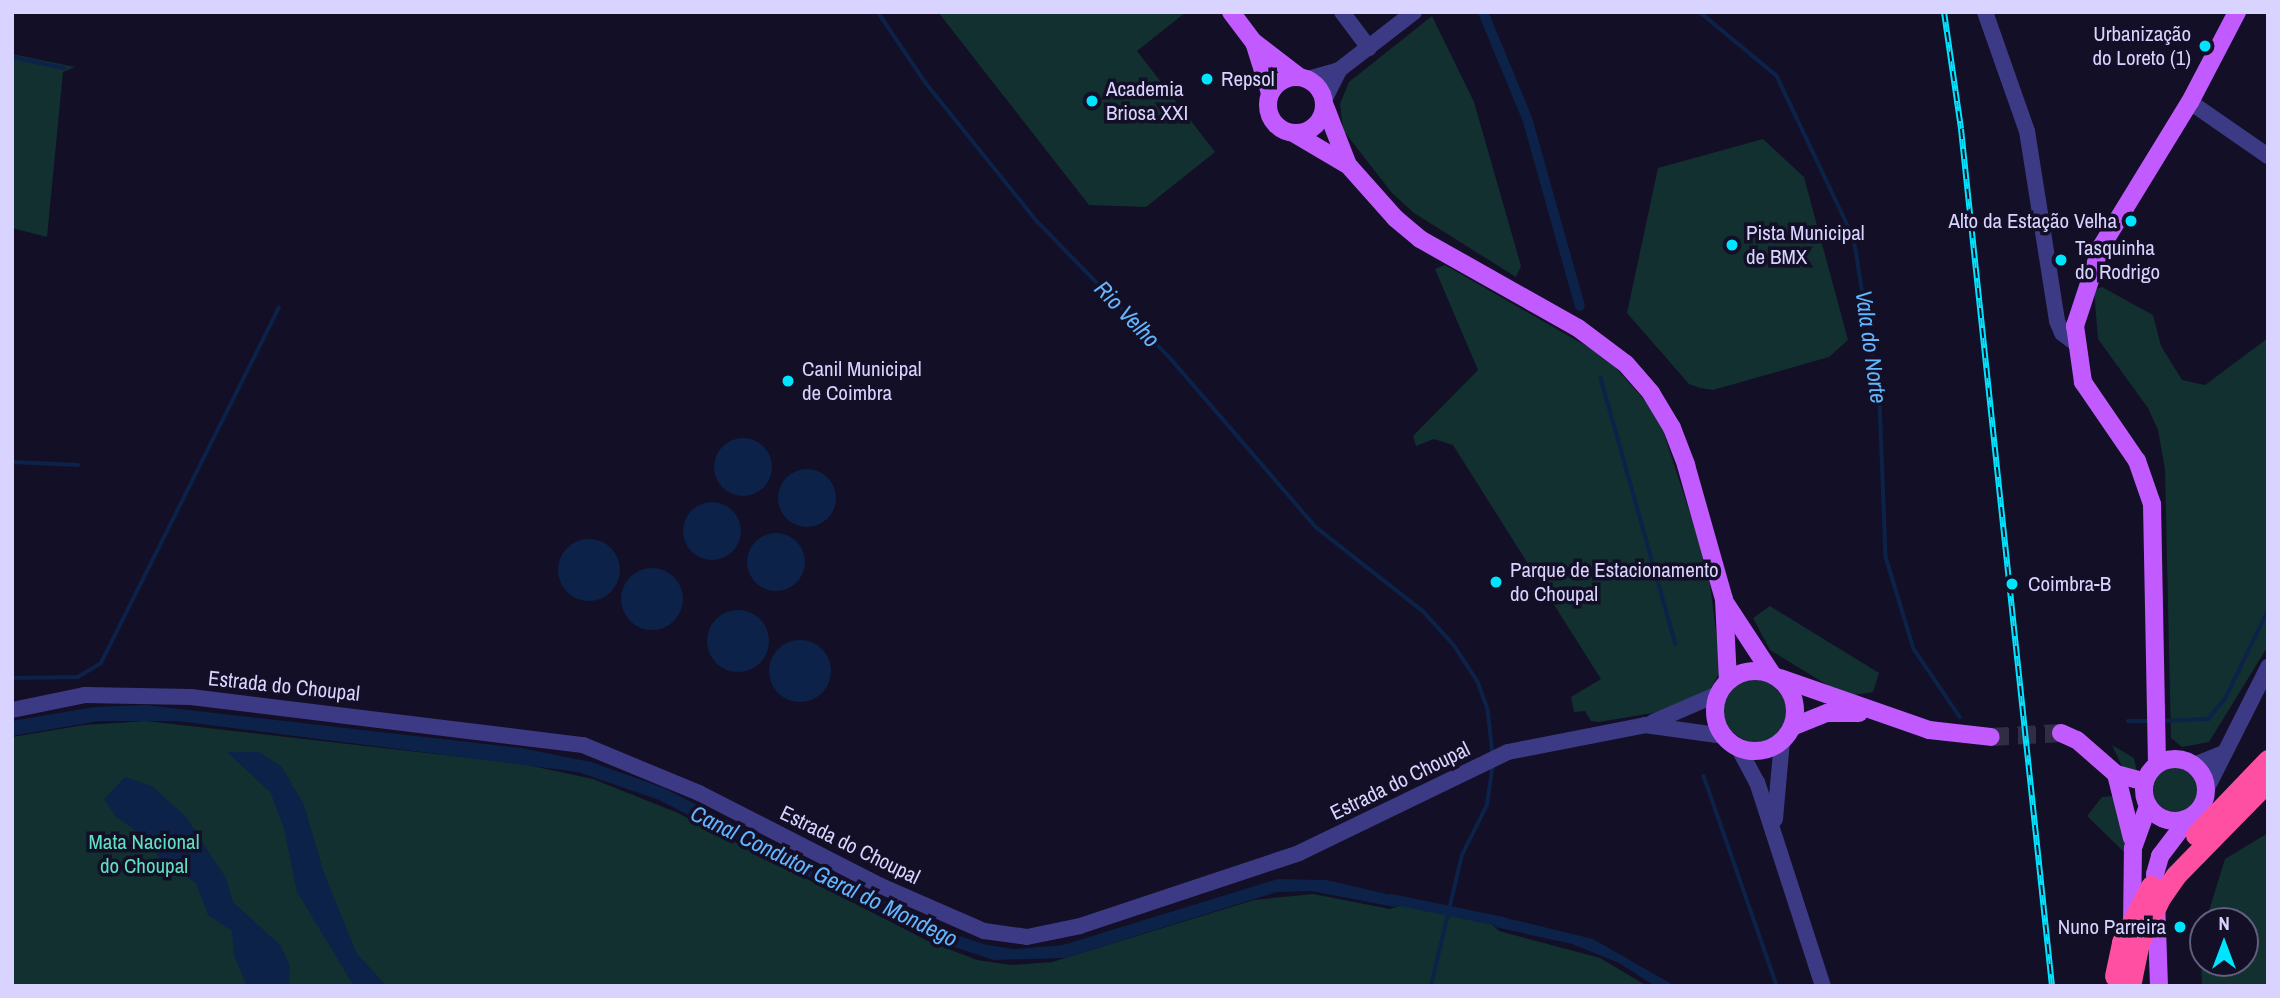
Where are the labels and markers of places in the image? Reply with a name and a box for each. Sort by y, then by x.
place label: Urbanização do Loreto (1) [2092,21,2191,71]
marker: Urbanização do Loreto (1) [2197,38,2213,54]
place label: Repsol [1221,66,1275,92]
marker: Repsol [1199,71,1215,87]
place label: Academia Briosa XXI [1106,76,1188,126]
marker: Academia Briosa XXI [1084,93,1100,109]
place label: Alto da Estação Velha [1948,208,2117,234]
marker: Alto da Estação Velha [2123,213,2139,229]
place label: Pista Municipal de BMX [1746,220,1865,270]
place label: Tasquinha do Rodrigo [2075,235,2160,285]
marker: Pista Municipal de BMX [1724,237,1740,253]
marker: Tasquinha do Rodrigo [2053,252,2069,268]
place label: Canil Municipal de Coimbra [802,356,922,406]
marker: Canil Municipal de Coimbra [780,373,796,389]
place label: Parque de Estacionamento do Choupal [1510,557,1719,607]
place label: Coimbra-B [2028,571,2111,597]
marker: Parque de Estacionamento do Choupal [1488,574,1504,590]
marker: Coimbra-B [2002,574,2022,594]
place label: Nuno Parreira [2058,914,2166,940]
marker: Nuno Parreira [2172,919,2188,935]

